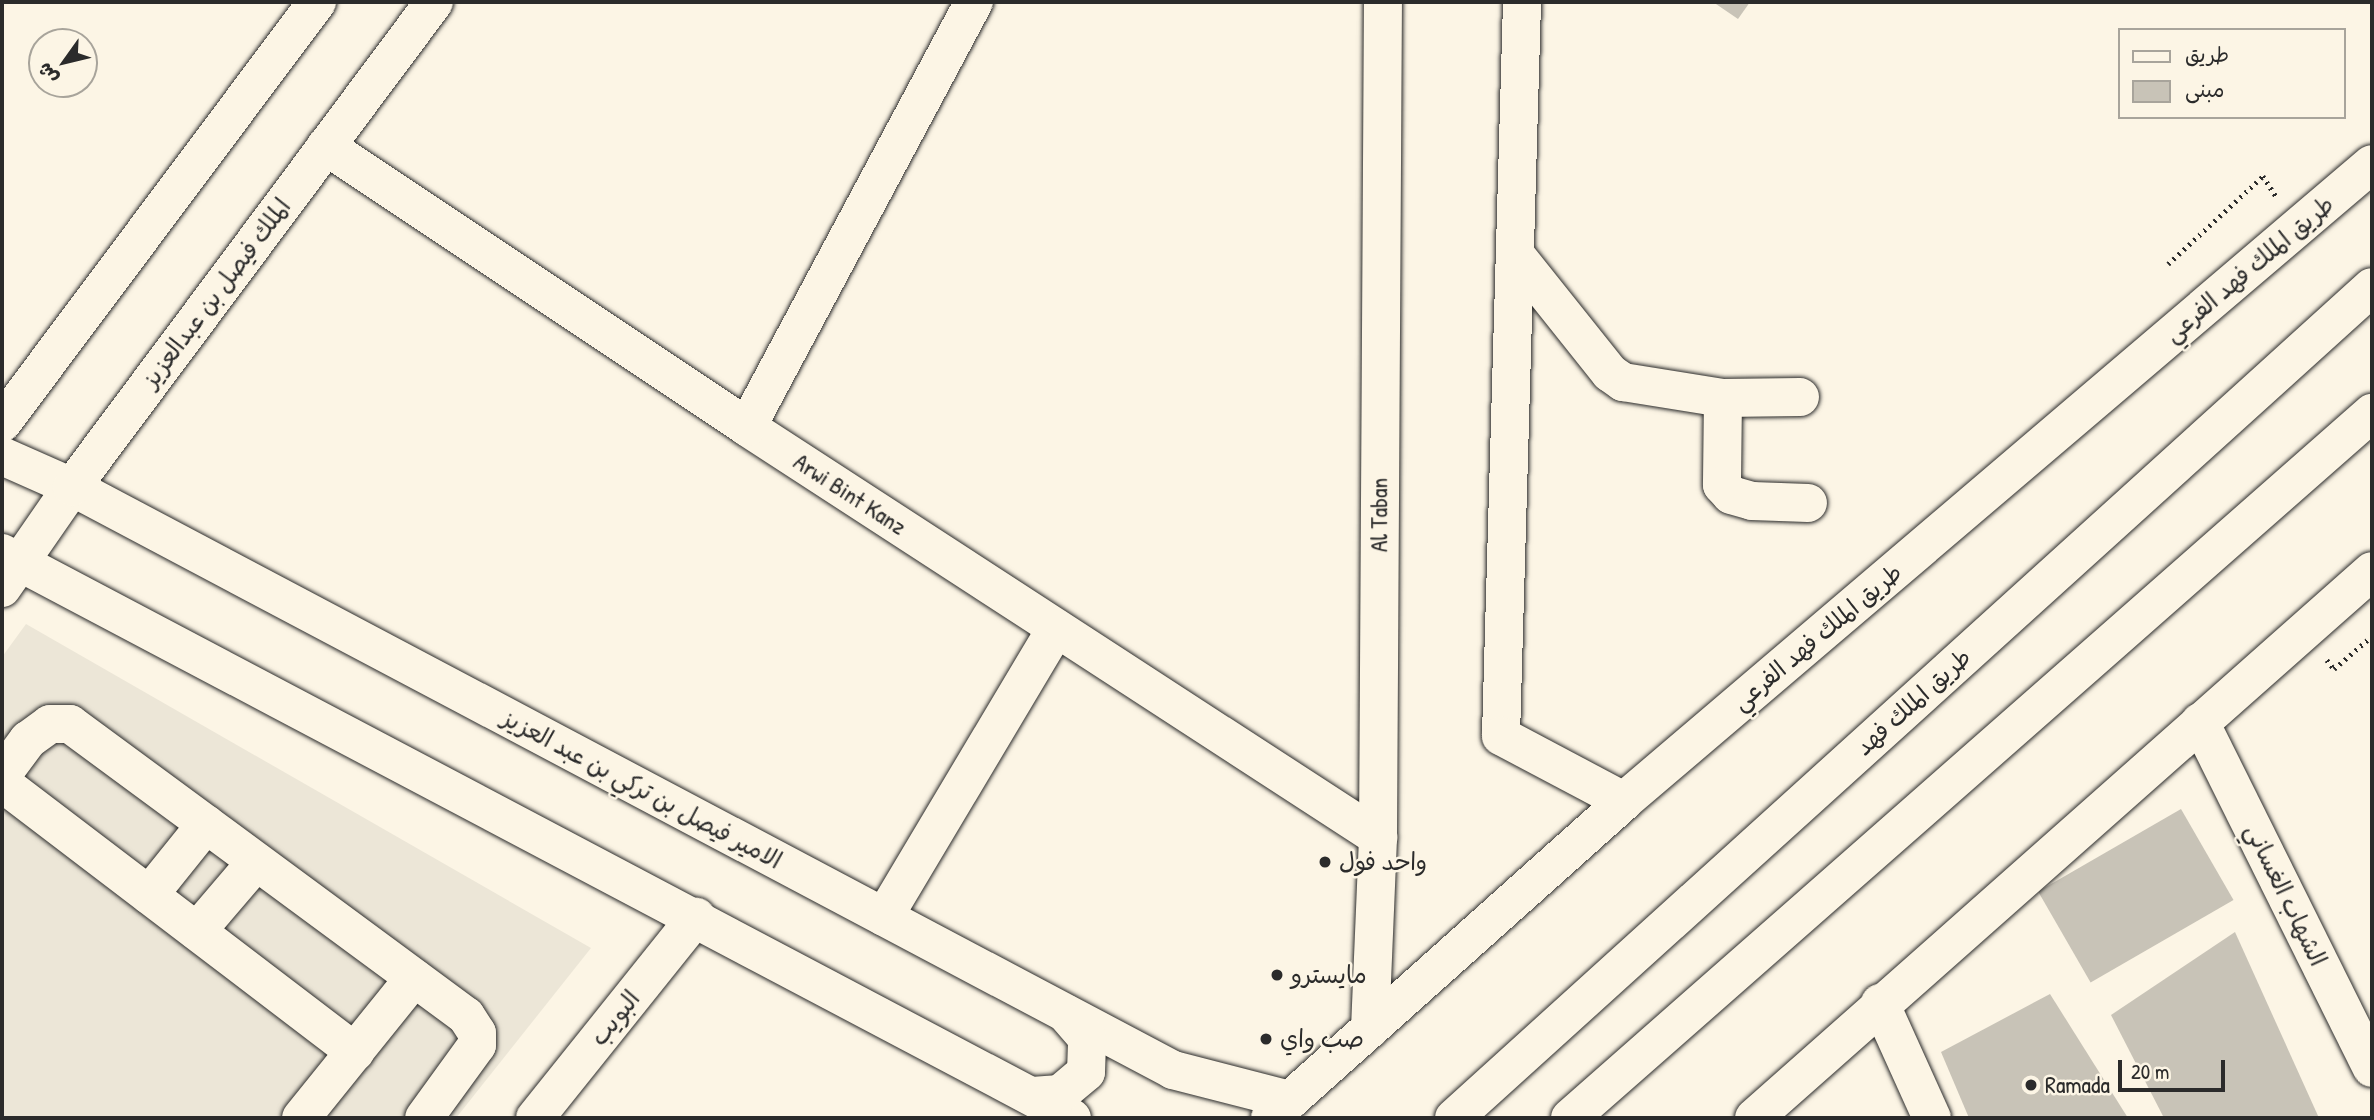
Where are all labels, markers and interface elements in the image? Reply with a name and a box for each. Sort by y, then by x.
north arrow [28,28,98,98]
legend [2118,28,2346,119]
text: طريق [2185,40,2229,69]
text: ش [31,58,64,90]
text: مبنى [2185,75,2224,104]
street label: طريق الملك فهد الفرعي [2158,190,2340,348]
street label: الملك فيصل بن عبدالعزيز [135,193,297,393]
street label: Arwi Bint Kanz [788,447,912,541]
street label: Al Taban [1365,478,1393,552]
street label: طريق الملك فهد الفرعي [1726,558,1908,716]
street label: طريق الملك فهد [1849,643,1977,761]
street label: الامير فيصل بن تركي بن عبد العزيز [497,703,787,875]
street label: الشهاب الغساني [2239,819,2333,971]
place label: واحد فول [1339,848,1427,876]
marker: واحد فول [1317,854,1333,870]
place label: مايسترو [1291,961,1367,989]
marker: مايسترو [1269,967,1285,983]
street label: البويب [584,985,646,1051]
place label: صب واي [1280,1025,1364,1053]
marker: صب واي [1258,1031,1274,1047]
scale bar [2122,1046,2229,1090]
text: 20 m [2131,1057,2169,1086]
place label: Ramada [2045,1071,2110,1099]
marker: Ramada [2023,1077,2039,1093]

